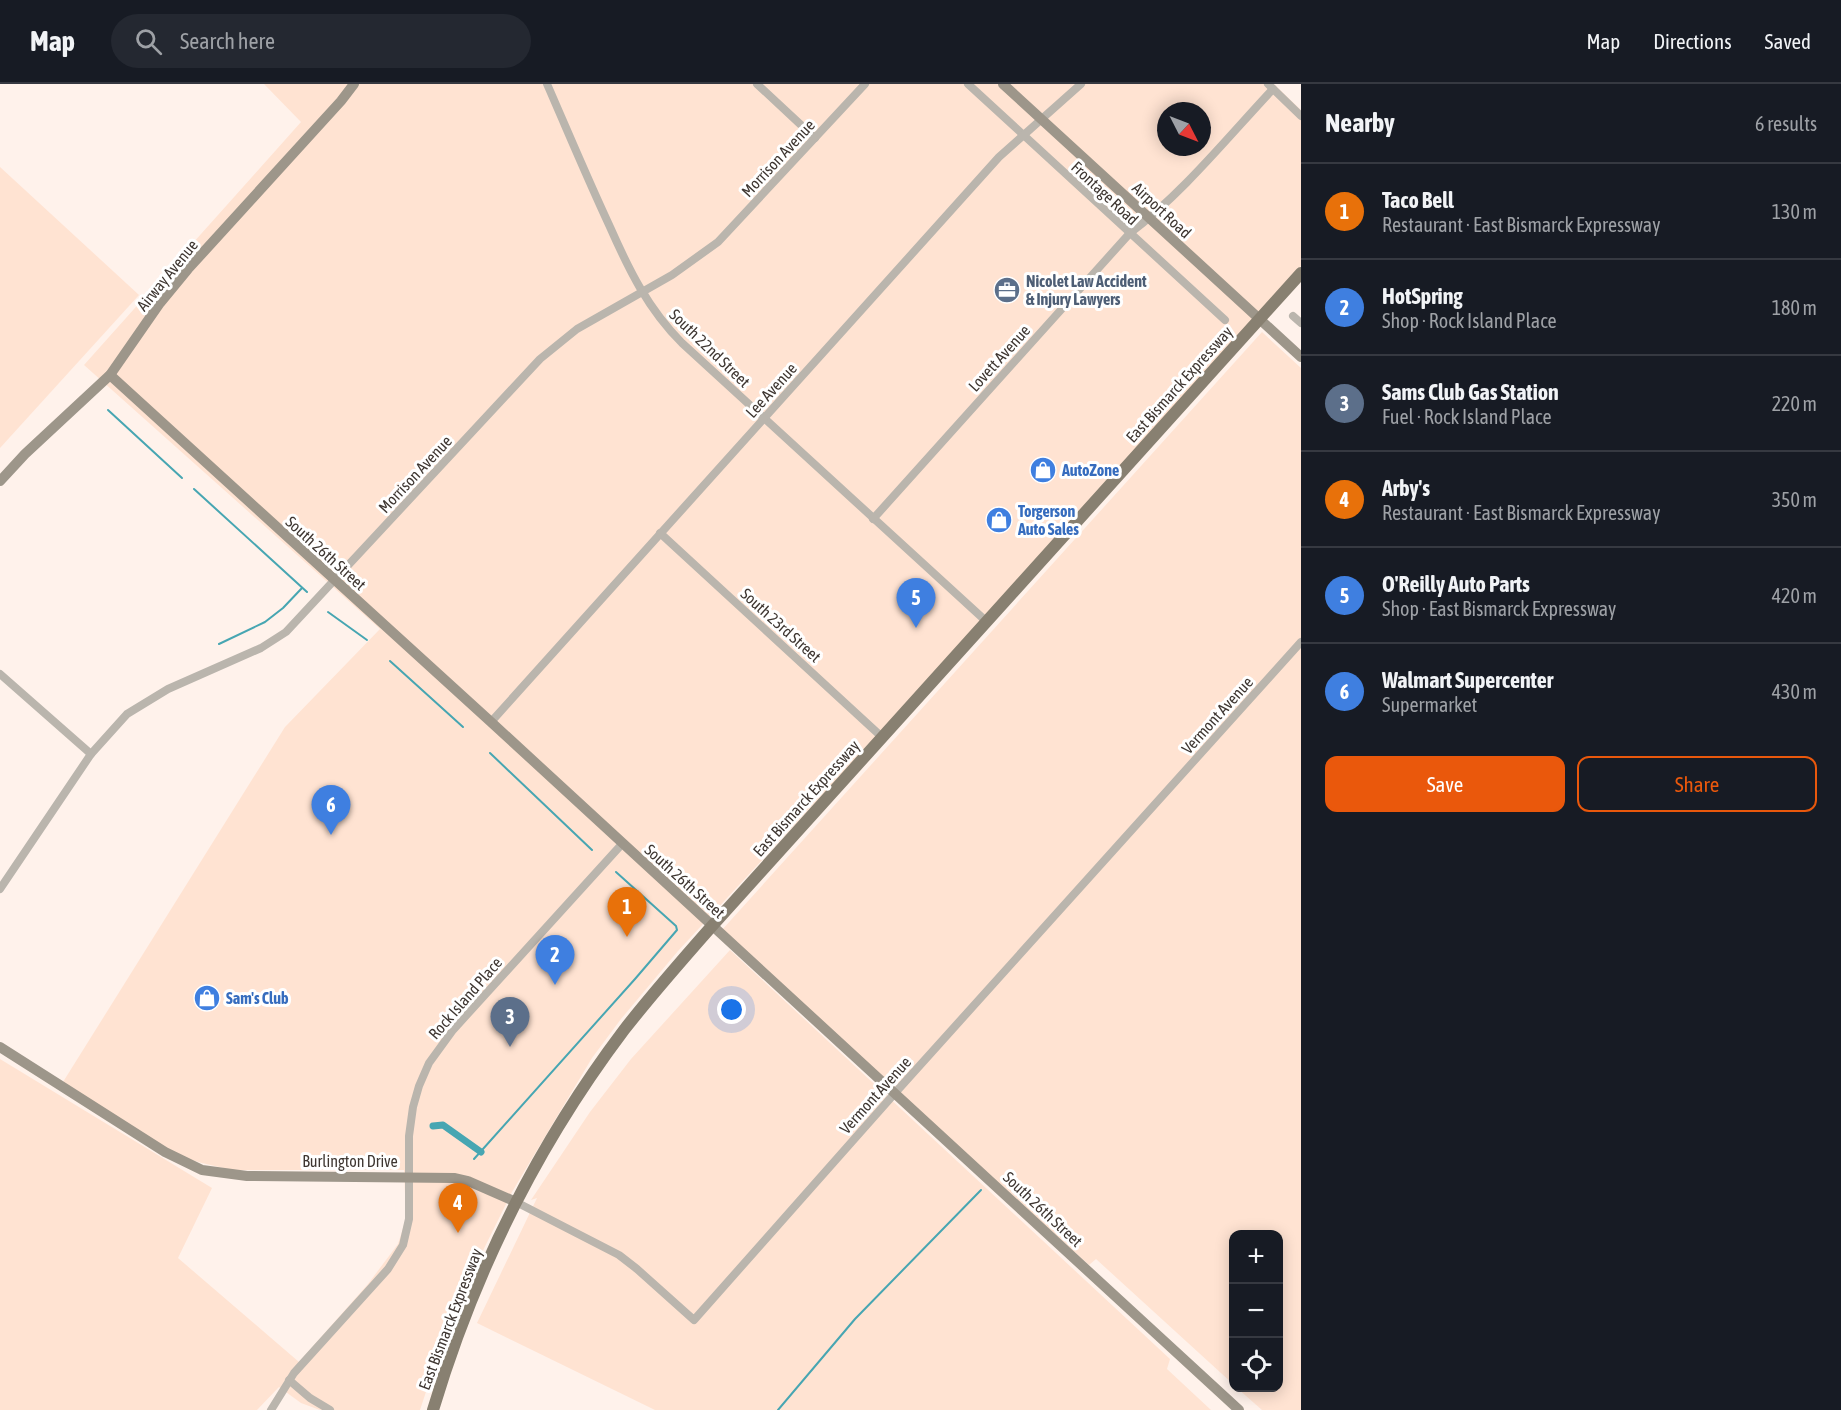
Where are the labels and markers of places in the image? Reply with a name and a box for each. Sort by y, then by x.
place label: Nicolet Law Accident & Injury Lawyers [1026,272,1147,308]
office icon: Nicolet Law Accident & Injury Lawyers [992,275,1022,305]
shop icon: AutoZone [1028,455,1058,485]
place label: AutoZone [1061,461,1119,479]
place label: Torgerson Auto Sales [1017,502,1079,538]
shop icon: Torgerson Auto Sales [984,505,1014,535]
pin: 5 [896,578,936,628]
pin: 6 [312,786,350,835]
pin: 1 [608,888,646,937]
pin: 2 [536,936,574,985]
shop icon: Sam's Club [192,983,222,1013]
place label: Sam's Club [226,989,289,1007]
pin: 3 [490,998,530,1047]
pin: 4 [438,1184,478,1233]

